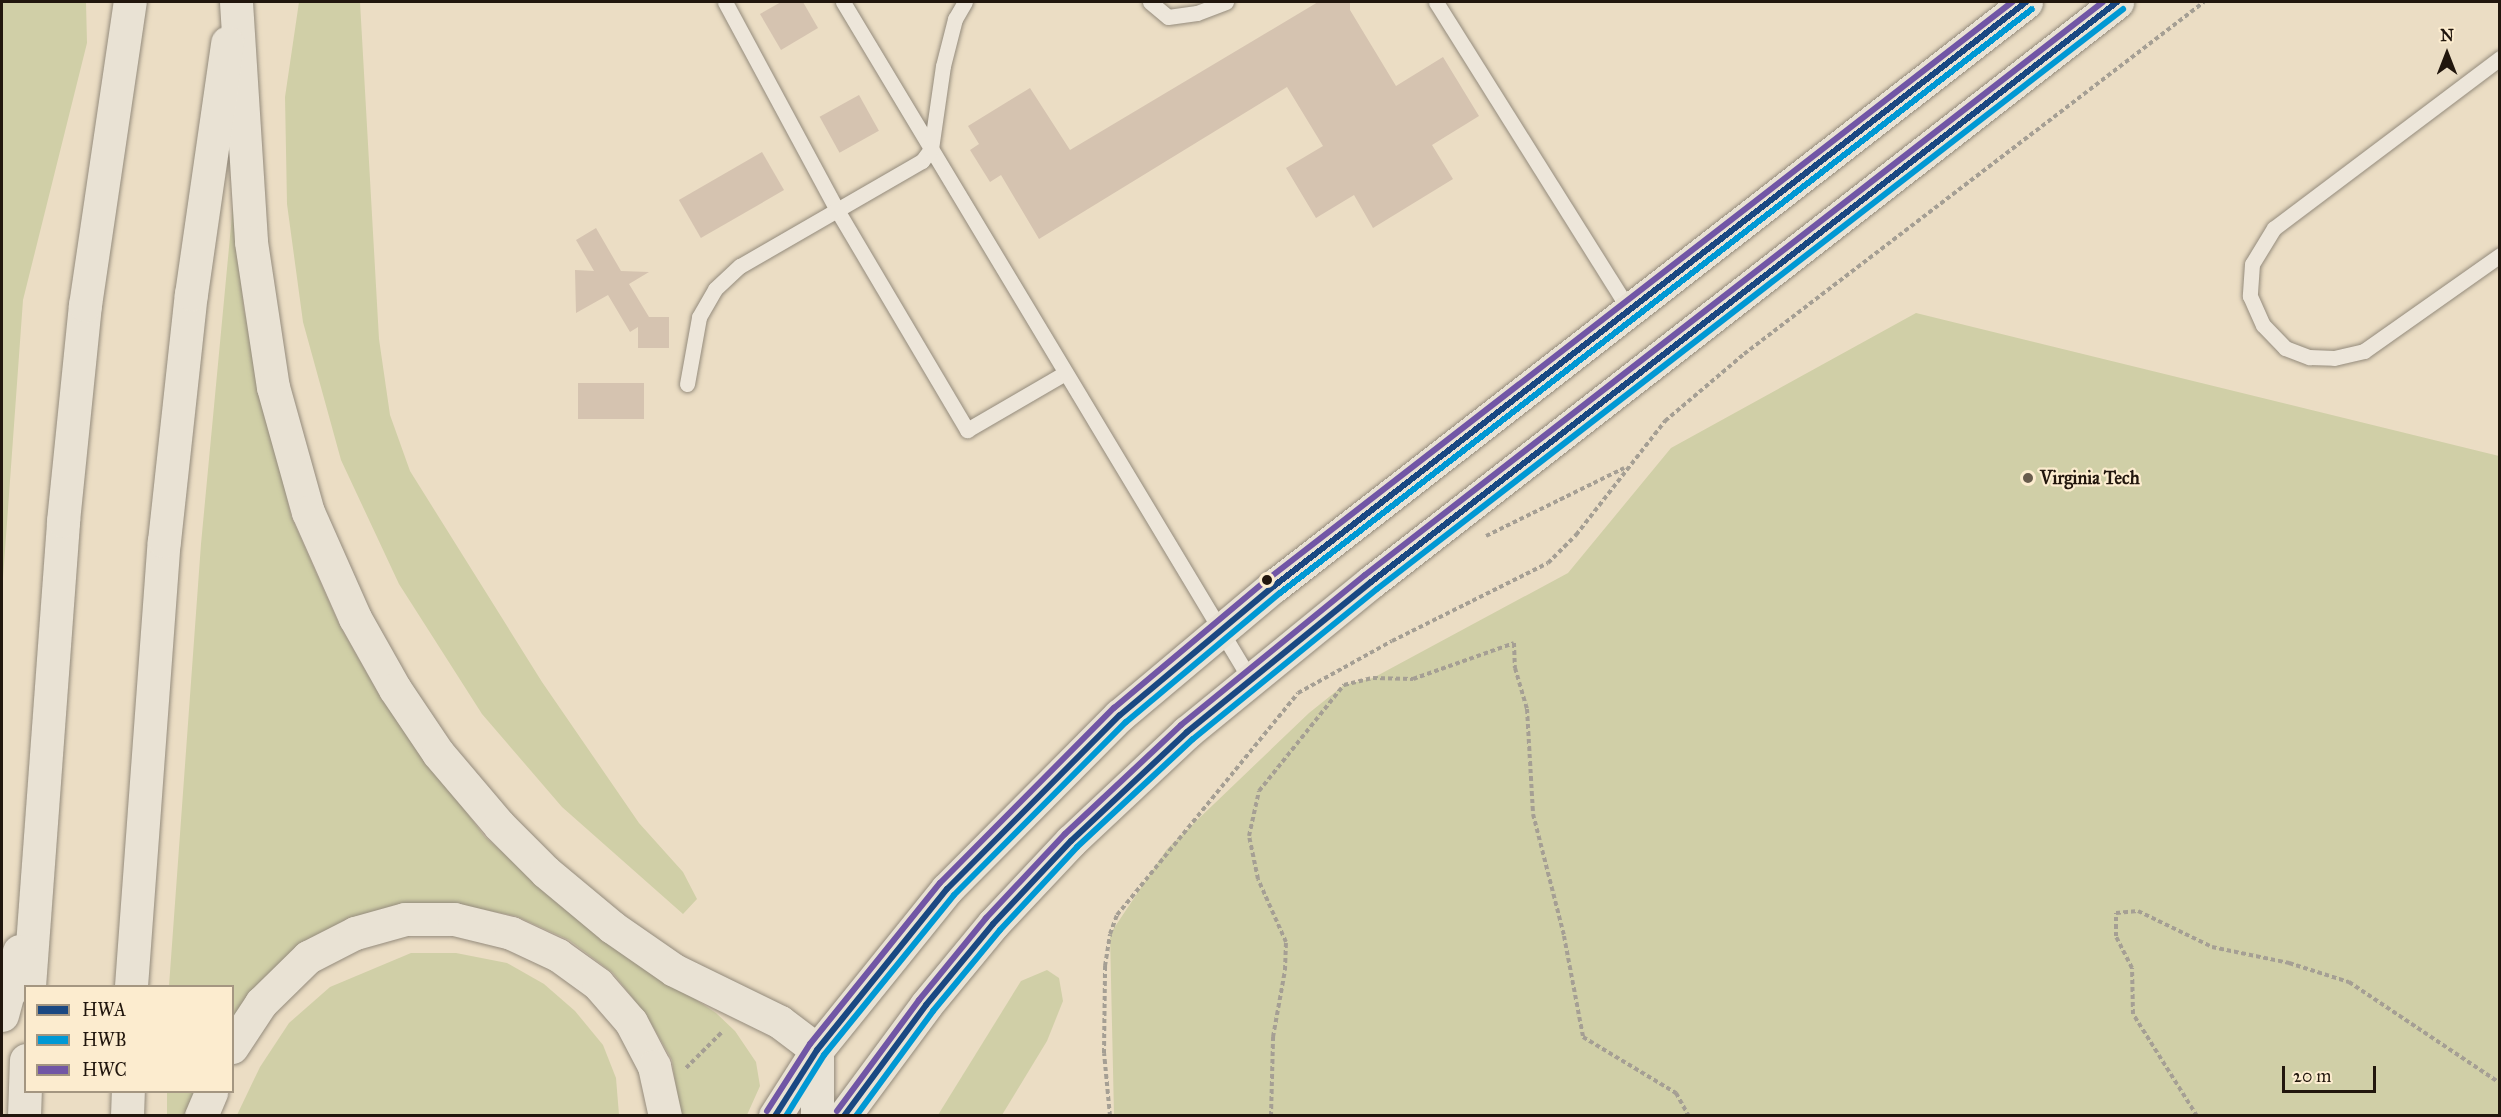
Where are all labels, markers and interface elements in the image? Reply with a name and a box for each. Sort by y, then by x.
north arrow [2417,24,2477,84]
text: N [2440,26,2454,45]
place label: Virginia Tech [2040,467,2140,489]
marker: Virginia Tech [2021,471,2035,485]
unlabelled marker [1261,574,1273,586]
legend [24,985,234,1093]
text: HWA [82,999,126,1021]
text: HWB [82,1029,127,1051]
scale bar [2285,1054,2380,1092]
text: HWC [82,1059,127,1081]
text: 20 m [2293,1065,2331,1087]

